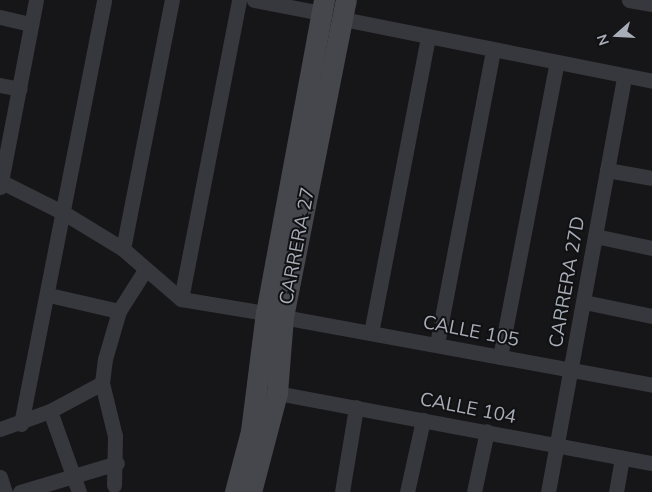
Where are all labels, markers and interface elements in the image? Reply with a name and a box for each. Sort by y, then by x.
north arrow [592,10,642,60]
text: N [593,32,613,48]
street label: CARRERA 27 [274,186,320,306]
street label: CARRERA 27D [544,215,590,349]
street label: CALLE 105 [421,310,521,352]
street label: CALLE 104 [418,387,518,429]

